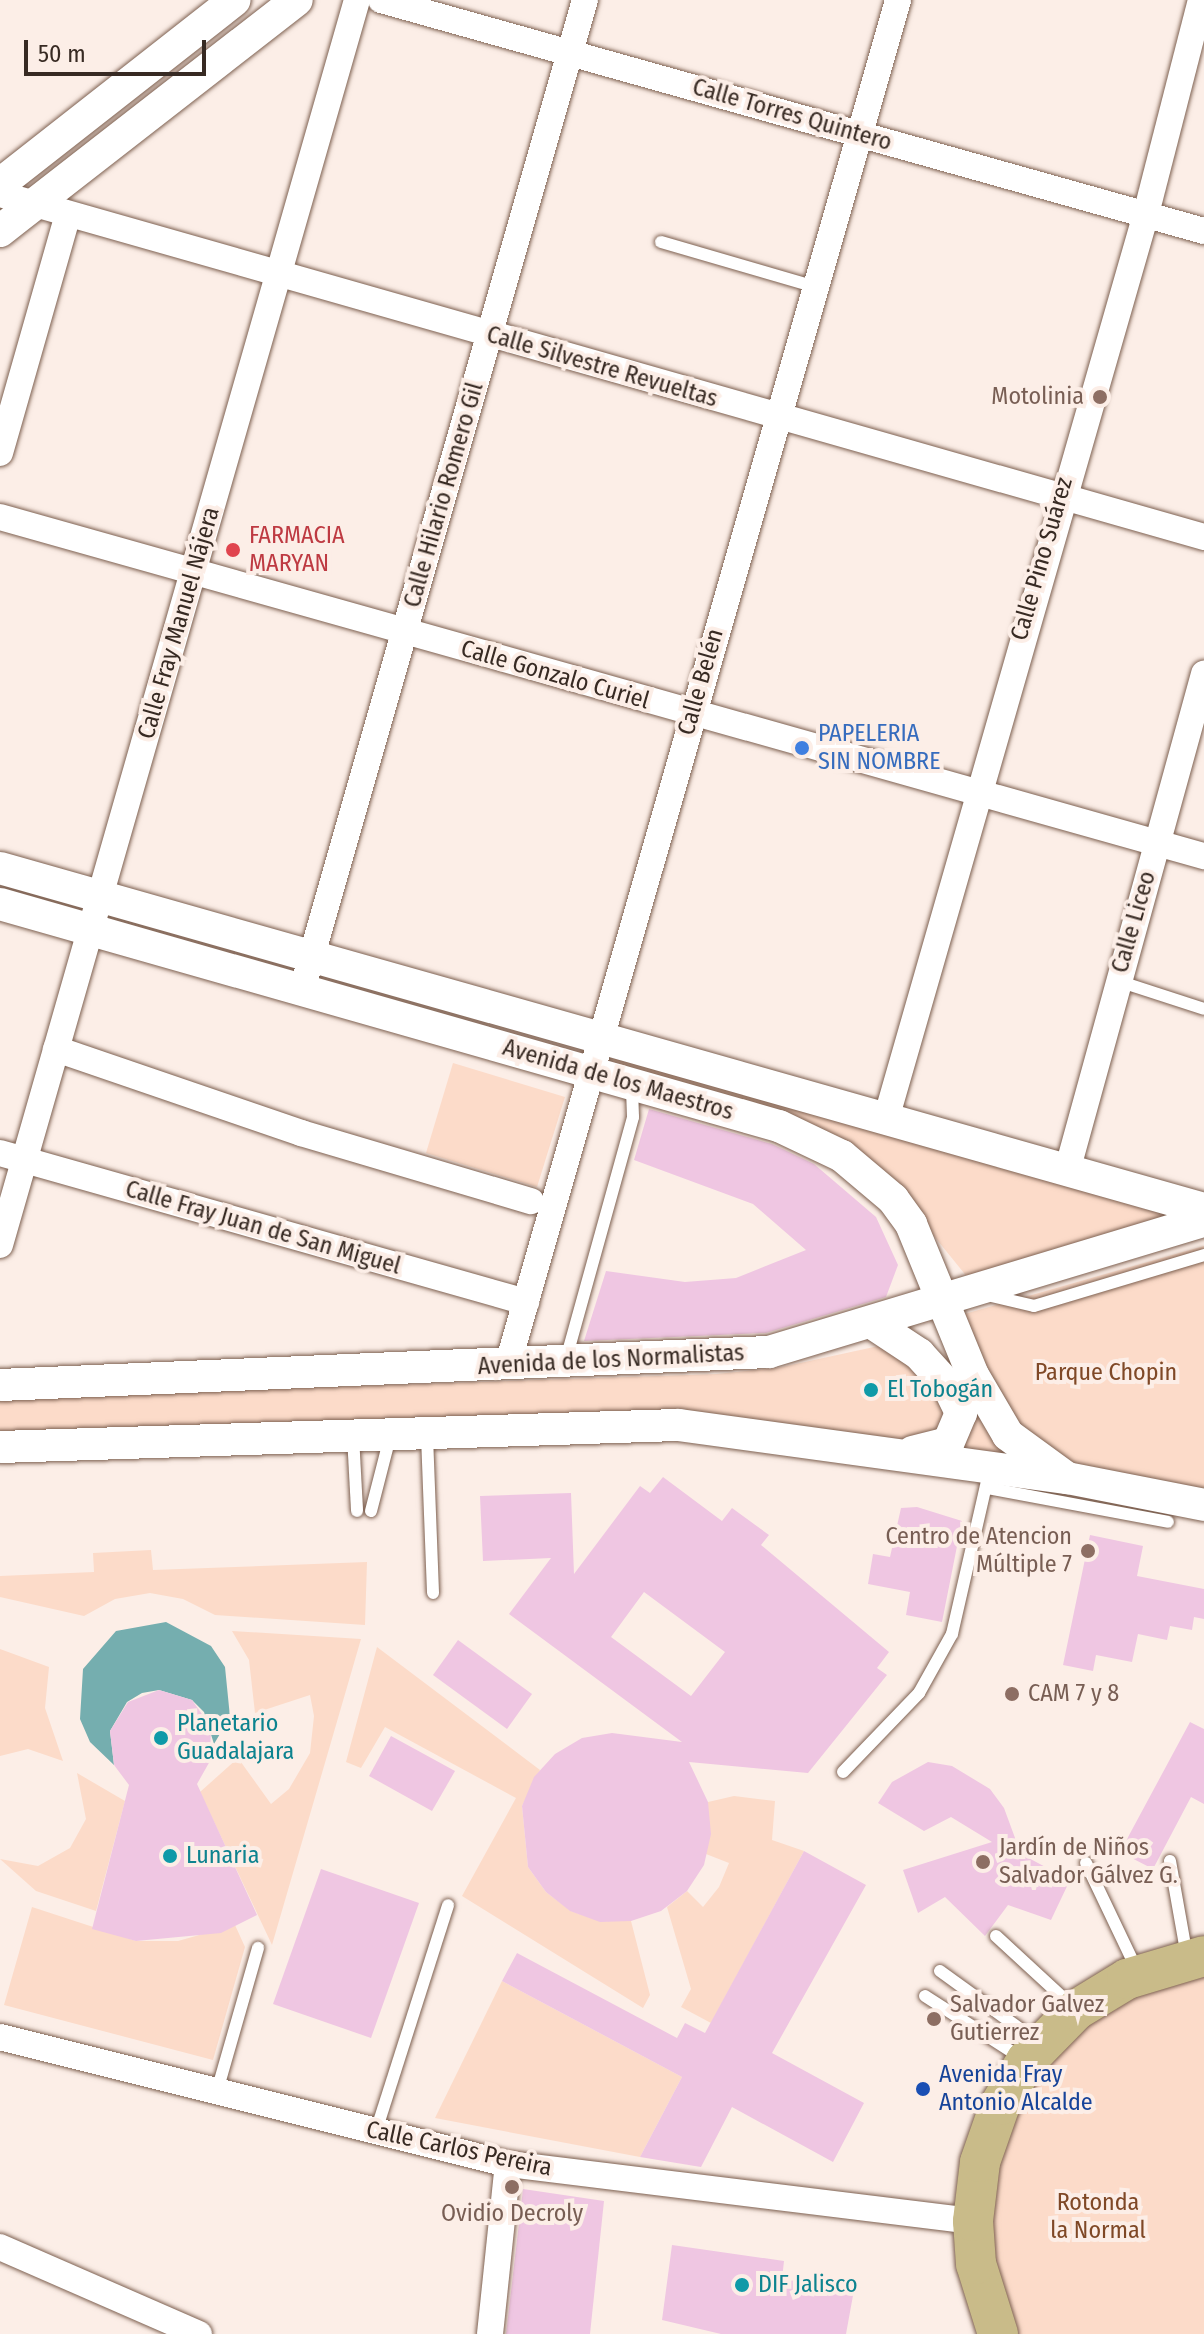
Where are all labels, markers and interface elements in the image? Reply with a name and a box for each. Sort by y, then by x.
scale bar [28,24,210,74]
text: 50 m [38,40,86,68]
street label: Calle Torres Quintero [689,73,895,157]
street label: Calle Silvestre Revueltas [483,320,721,414]
street label: Calle Hilario Romero Gil [398,379,490,611]
place label: Motolinia [991,383,1084,411]
marker: Motolinia [1091,388,1109,406]
street label: Calle Pino Suárez [1005,474,1079,644]
street label: Calle Fray Manuel Nájera [132,504,226,742]
place label: FARMACIA MARYAN [249,522,345,578]
marker: FARMACIA MARYAN [224,541,242,559]
street label: Calle Belén [672,626,730,738]
street label: Calle Gonzalo Curiel [457,634,653,716]
place label: PAPELERIA SIN NOMBRE [818,720,940,776]
marker: PAPELERIA SIN NOMBRE [793,739,811,757]
street label: Calle Liceo [1106,868,1162,976]
street label: Avenida de los Maestros [499,1033,737,1127]
street label: Calle Fray Juan de San Miguel [122,1175,404,1281]
street label: Avenida de los Normalistas [477,1339,745,1381]
park label: Parque Chopin [1035,1359,1177,1387]
place label: El Tobogán [887,1376,993,1404]
marker: El Tobogán [862,1381,880,1399]
place label: Centro de Atencion Múltiple 7 [885,1523,1072,1579]
marker: Centro de Atencion Múltiple 7 [1079,1542,1097,1560]
place label: CAM 7 y 8 [1028,1680,1119,1708]
marker: CAM 7 y 8 [1003,1685,1021,1703]
place label: Planetario Guadalajara [177,1710,294,1766]
marker: Planetario Guadalajara [152,1729,170,1747]
place label: Jardín de Niños Salvador Gálvez G. [999,1834,1178,1890]
place label: Lunaria [186,1842,259,1870]
marker: Lunaria [161,1847,179,1865]
marker: Jardín de Niños Salvador Gálvez G. [974,1853,992,1871]
place label: Salvador Galvez Gutierrez [950,1991,1104,2047]
marker: Salvador Galvez Gutierrez [925,2010,943,2028]
place label: Avenida Fray Antonio Alcalde [939,2061,1093,2117]
marker: Avenida Fray Antonio Alcalde [914,2080,932,2098]
street label: Calle Carlos Pereira [364,2115,554,2183]
marker: Ovidio Decroly [503,2178,521,2196]
park label: Rotonda la Normal [1050,2189,1146,2245]
place label: Ovidio Decroly [441,2200,583,2228]
place label: DIF Jalisco [758,2271,858,2299]
marker: DIF Jalisco [733,2276,751,2294]

